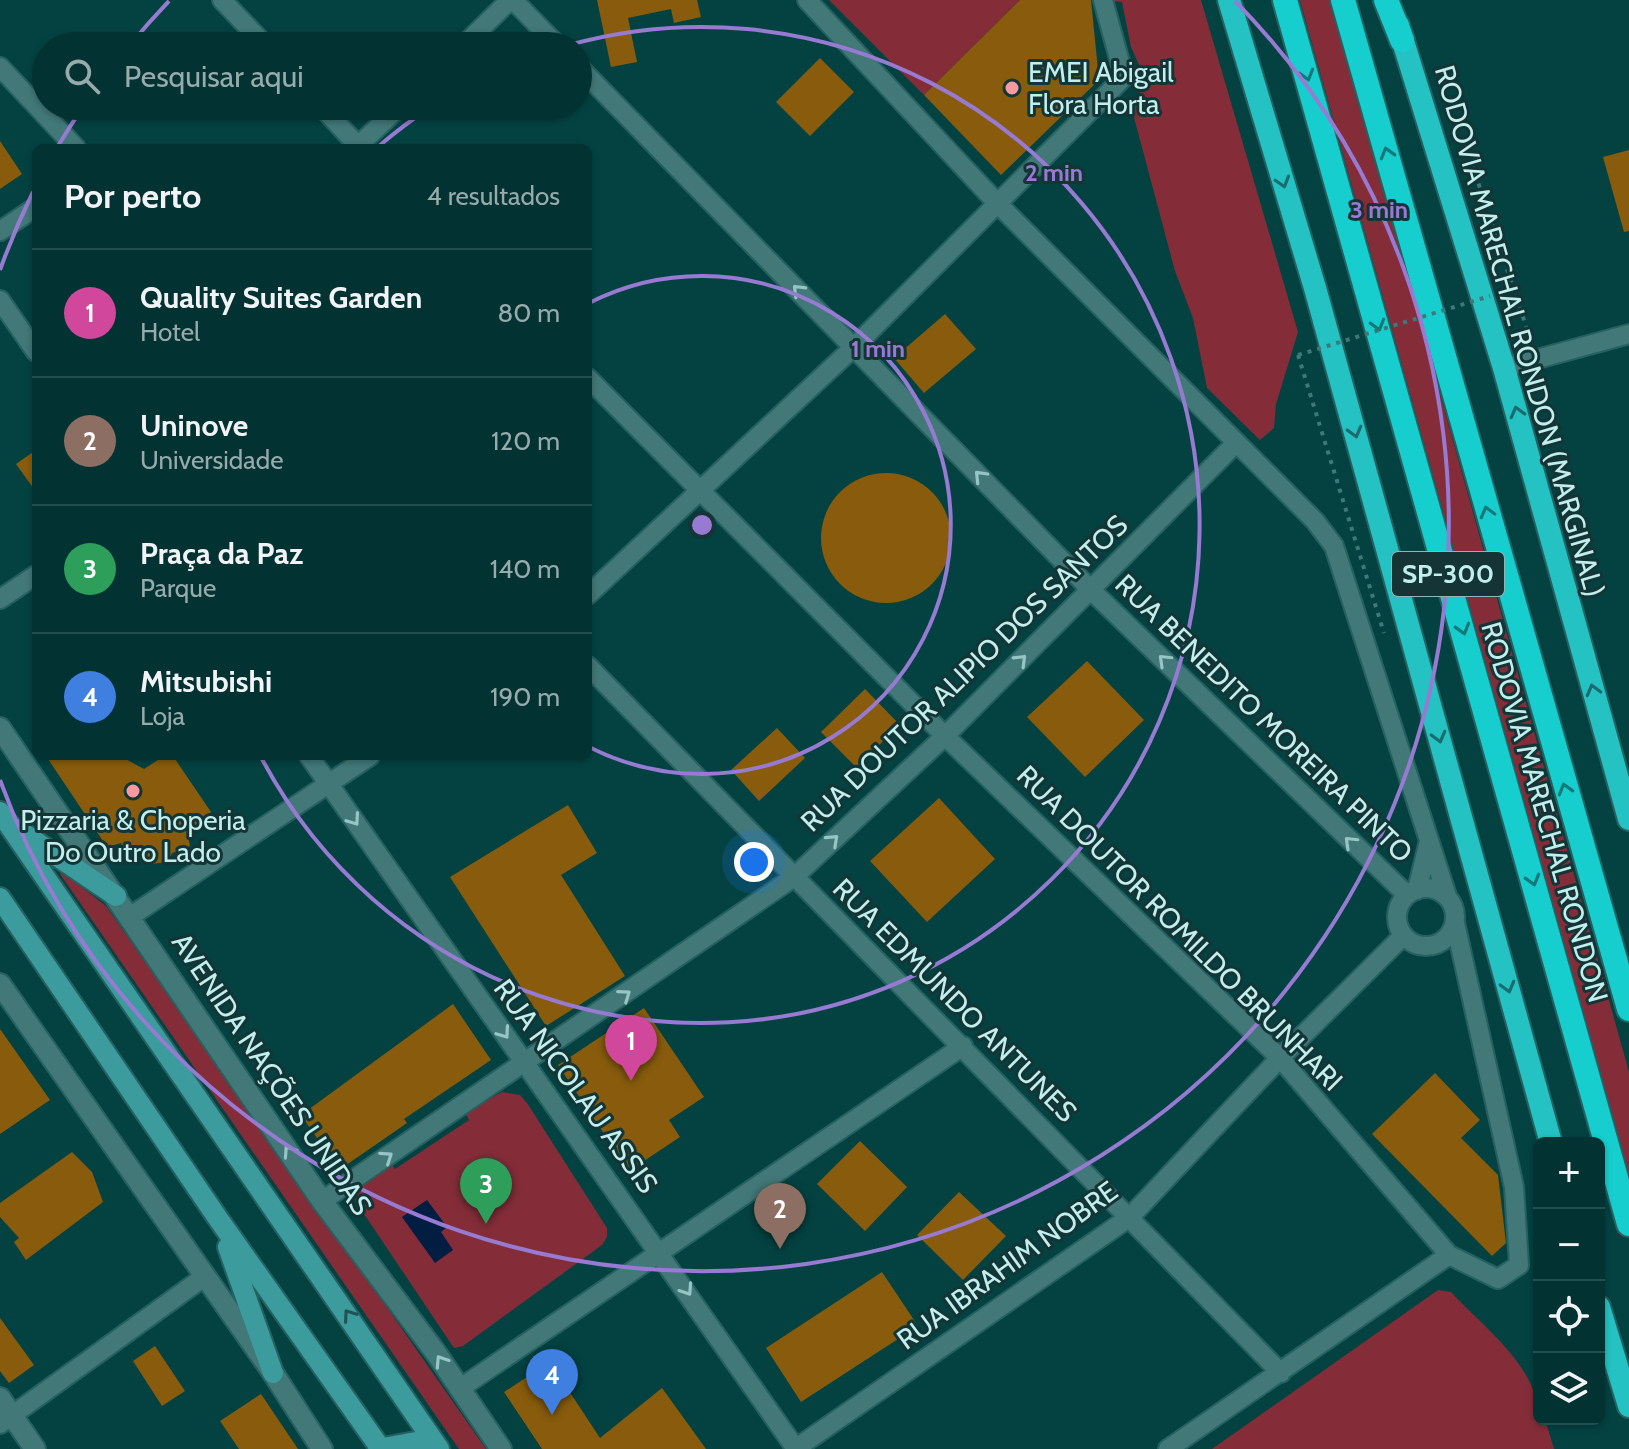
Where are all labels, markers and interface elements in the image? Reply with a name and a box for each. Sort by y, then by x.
search box [32,32,592,120]
icon: search [60,54,104,98]
place label: EMEI Abigail Flora Horta [1028,55,1174,121]
text: Pesquisar aqui [124,58,304,95]
street label: RODOVIA MARECHAL RONDON (MARGINAL) [1428,61,1612,601]
one-way arrow [1298,68,1314,81]
marker: EMEI Abigail Flora Horta [1003,79,1021,97]
one-way arrow [1380,147,1396,161]
text: 2 min [1025,158,1083,187]
text: Por perto [64,175,201,217]
one-way arrow [1274,175,1290,188]
text: 4 resultados [427,180,560,212]
text: 3 min [1350,195,1408,224]
text: Quality Suites Garden [140,279,422,316]
one-way arrow [793,285,808,299]
text: 1 [85,297,95,329]
text: 80 m [497,297,560,329]
text: Hotel [140,316,200,348]
one-way arrow [1369,318,1385,332]
text: 1 min [851,334,905,363]
one-way arrow [1509,406,1526,420]
text: Uninove [140,407,248,444]
text: 2 [83,425,97,457]
text: 120 m [491,425,560,457]
one-way arrow [1345,425,1362,439]
text: Universidade [140,444,283,476]
one-way arrow [975,471,989,485]
one-way arrow [1480,505,1496,519]
street label: RUA DOUTOR ALIPIO DOS SANTOS [794,508,1134,838]
centre of rings [688,511,716,539]
text: Praça da Paz [140,535,303,572]
road number: SP-300 [1392,552,1504,596]
text: 3 [83,553,97,585]
text: 140 m [490,553,560,585]
street label: RUA BENEDITO MOREIRA PINTO [1108,567,1420,869]
text: Parque [140,572,216,604]
street label: RODOVIA MARECHAL RONDON [1474,618,1616,1006]
one-way arrow [1454,622,1470,636]
one-way arrow [1012,655,1026,670]
one-way arrow [1159,655,1173,670]
text: Mitsubishi [140,663,272,700]
text: 4 [82,681,98,713]
text: 190 m [490,681,560,713]
one-way arrow [1586,683,1603,697]
text: Loja [140,700,185,732]
one-way arrow [1429,729,1446,743]
street label: RUA DOUTOR ROMILDO BRUNHARI [1010,758,1350,1098]
marker: Pizzaria & Choperia Do Outro Lado [124,782,142,800]
one-way arrow [1558,782,1575,796]
place label: Pizzaria & Choperia Do Outro Lado [20,803,246,869]
one-way arrow [344,812,358,826]
one-way arrow [824,835,838,850]
one-way arrow [1345,836,1359,851]
your location [734,842,774,882]
street label: RUA EDMUNDO ANTUNES [826,871,1084,1129]
one-way arrow [1524,872,1540,886]
street label: AVENIDA NAÇÕES UNIDAS [165,927,379,1221]
street label: RUA NICOLAU ASSIS [487,972,665,1200]
one-way arrow [1499,980,1515,994]
one-way arrow [616,990,630,1005]
pin: 1 [605,1015,657,1081]
one-way arrow [494,1024,509,1038]
map controls [1533,1137,1605,1425]
button: + [1533,1137,1605,1209]
one-way arrow [284,1145,299,1160]
one-way arrow [378,1152,393,1167]
pin: 3 [460,1158,512,1224]
street label: RUA IBRAHIM NOBRE [890,1174,1124,1356]
pin: 2 [754,1183,806,1249]
button: − [1533,1209,1605,1281]
one-way arrow [677,1281,692,1295]
button: locate [1533,1281,1605,1353]
one-way arrow [344,1309,359,1323]
pin: 4 [526,1349,578,1415]
button: layers [1533,1353,1605,1425]
one-way arrow [436,1356,451,1370]

